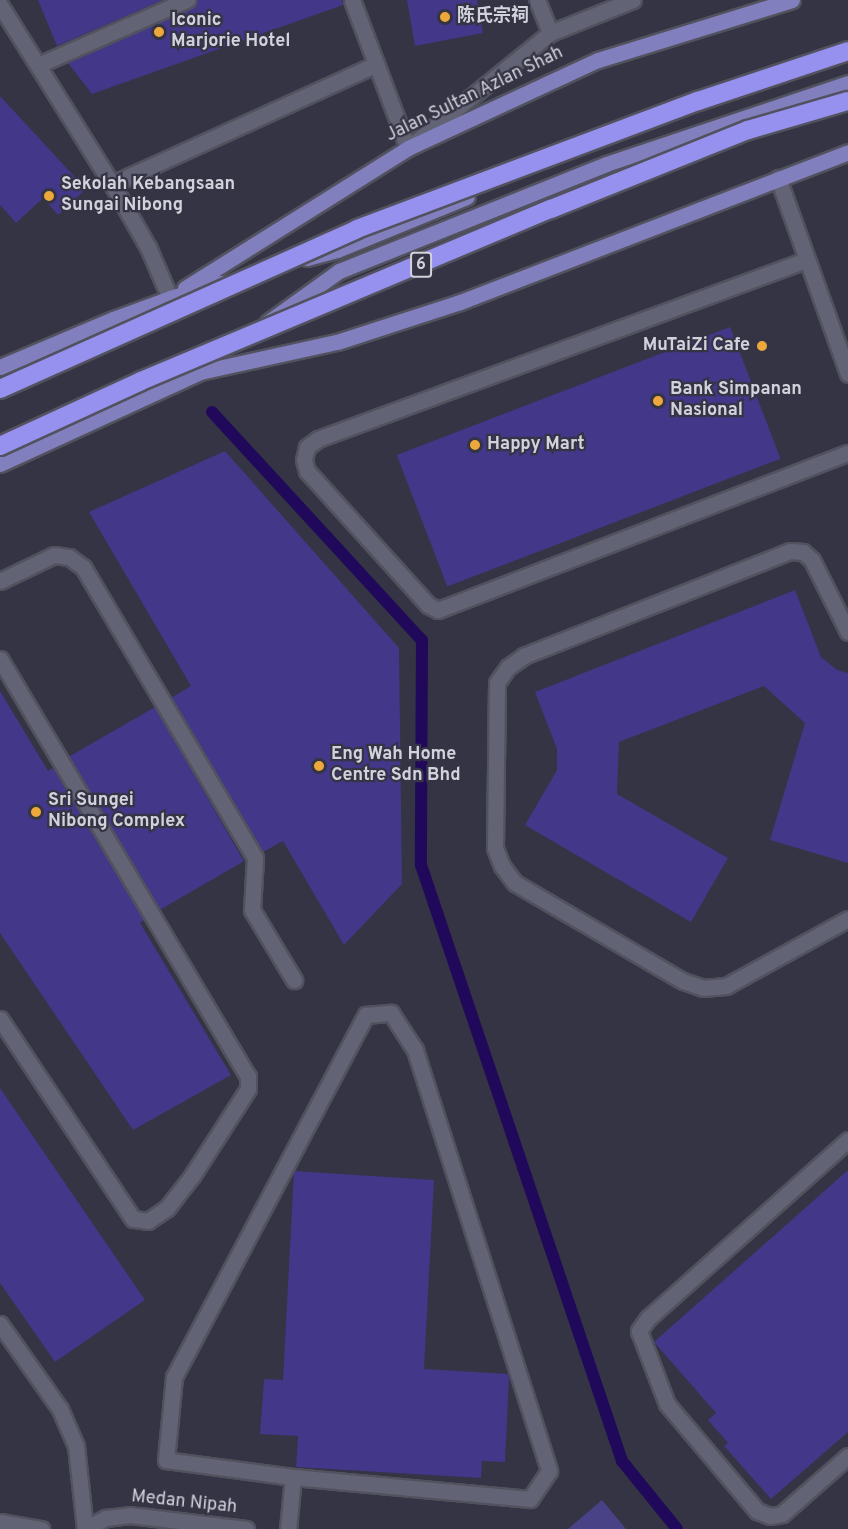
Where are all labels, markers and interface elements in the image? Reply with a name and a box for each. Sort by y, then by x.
place label: 陈氏宗祠 [457,6,529,28]
marker: 陈氏宗祠 [438,10,452,24]
place label: Iconic Marjorie Hotel [171,11,291,54]
marker: Iconic Marjorie Hotel [152,25,166,39]
street label: Jalan Sultan Azlan Shah [383,43,567,147]
place label: Sekolah Kebangsaan Sungai Nibong [61,175,235,218]
marker: Sekolah Kebangsaan Sungai Nibong [42,189,56,203]
road number: 6 [409,252,433,278]
place label: MuTaiZi Cafe [643,335,750,357]
marker: MuTaiZi Cafe [755,339,769,353]
place label: Bank Simpanan Nasional [670,380,802,422]
marker: Bank Simpanan Nasional [651,394,665,408]
place label: Happy Mart [487,434,585,456]
marker: Happy Mart [468,438,482,452]
place label: Eng Wah Home Centre Sdn Bhd [331,745,461,788]
marker: Eng Wah Home Centre Sdn Bhd [312,759,326,773]
place label: Sri Sungei Nibong Complex [48,791,185,834]
marker: Sri Sungei Nibong Complex [29,805,43,819]
street label: Medan Nipah [130,1487,238,1519]

